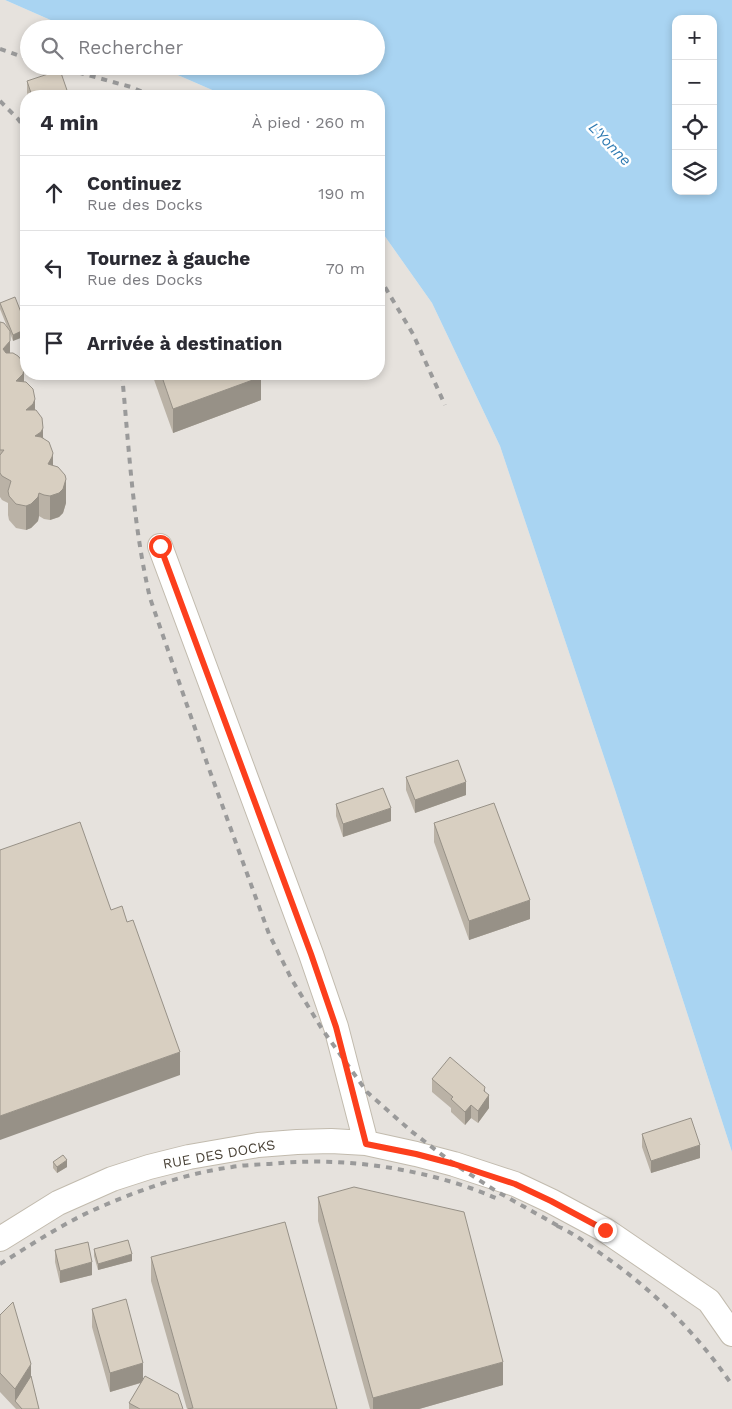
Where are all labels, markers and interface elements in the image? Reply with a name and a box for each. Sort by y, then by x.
map controls [672,15,717,195]
button: + [672,15,717,60]
search box [20,20,385,75]
icon: search [38,34,66,62]
text: Rechercher [78,36,183,59]
button: − [672,60,717,105]
button: locate [672,105,717,150]
text: 4 min [40,110,98,135]
text: À pied · 260 m [252,113,365,132]
water label: L'Yonne [585,118,635,170]
button: layers [672,150,717,195]
text: Continuez [87,172,181,195]
icon: ahead [40,179,68,207]
text: 190 m [318,184,365,203]
text: Rue des Docks [87,195,203,214]
text: Tournez à gauche [87,247,250,270]
icon: left [40,254,68,282]
text: 70 m [326,259,365,278]
text: Rue des Docks [87,270,203,289]
icon: arrive [40,329,68,357]
text: Arrivée à destination [87,332,282,355]
route start [149,535,172,558]
street label: RUE DES DOCKS [162,1136,276,1172]
route end [594,1219,617,1242]

